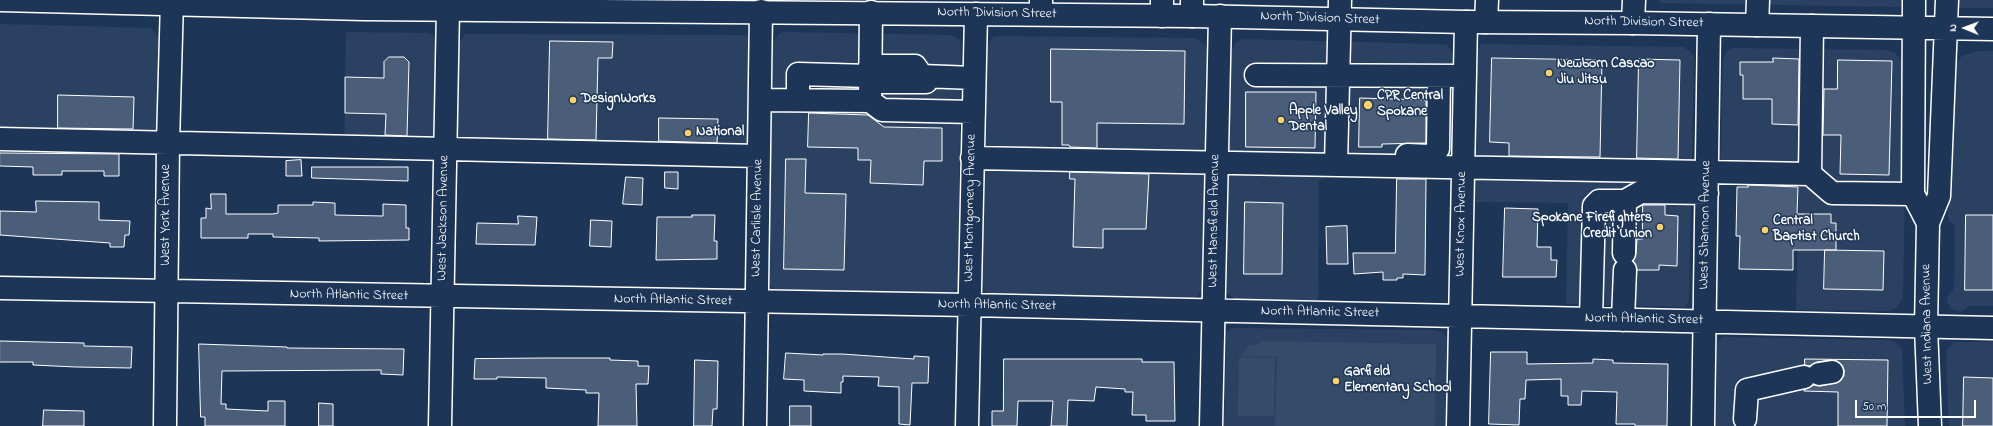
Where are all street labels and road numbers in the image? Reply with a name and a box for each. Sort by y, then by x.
street label: North Division Street [937,5,1057,23]
street label: North Division Street [1260,9,1380,29]
street label: North Division Street [1584,14,1704,32]
street label: West Montgomery Avenue [961,134,981,282]
street label: West Mansfield Avenue [1205,154,1225,288]
street label: West Jackson Avenue [435,155,453,281]
street label: West Carlisle Avenue [749,159,767,277]
street label: West Shannon Avenue [1696,160,1716,290]
street label: West York Avenue [159,164,175,266]
street label: West Knox Avenue [1453,171,1471,277]
street label: West Indiana Avenue [1919,264,1937,384]
street label: North Atlantic Street [290,287,408,305]
street label: North Atlantic Street [614,292,732,310]
street label: North Atlantic Street [938,297,1056,315]
street label: North Atlantic Street [1261,304,1379,322]
street label: North Atlantic Street [1585,311,1703,329]

